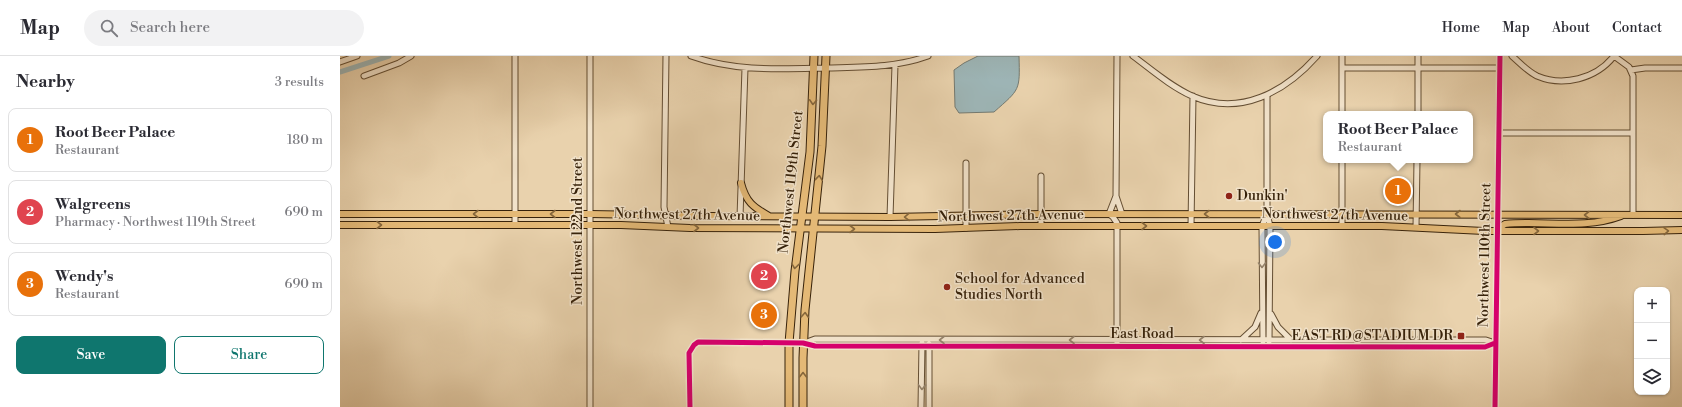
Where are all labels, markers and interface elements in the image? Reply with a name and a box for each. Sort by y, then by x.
search box [84,10,364,46]
text: Map [20,16,60,40]
icon: search [98,17,120,39]
text: Search here [130,18,210,37]
text: Home [1442,19,1480,37]
text: Map [1502,19,1530,37]
text: About [1552,19,1590,37]
text: Contact [1612,19,1662,37]
text: Nearby [16,71,75,93]
text: 3 results [275,74,324,90]
one-way arrow [809,99,817,105]
street label: Northwest 119th Street [775,110,807,254]
popup [1323,111,1473,163]
text: Root Beer Palace [1338,120,1458,139]
text: Root Beer Palace [55,123,175,142]
text: 1 [27,132,33,148]
text: 180 m [287,132,323,148]
text: Restaurant [1338,139,1402,155]
text: Restaurant [55,142,120,158]
street label: Northwest 122nd Street [569,157,587,305]
one-way arrow [815,175,824,181]
pin: 1 [1385,176,1411,206]
street label: Northwest 110th Street [1475,183,1495,327]
place label: Dunkin' [1237,187,1288,205]
marker: Dunkin' [1224,191,1234,201]
text: Walgreens [55,195,131,214]
text: 2 [26,204,34,220]
text: 690 m [285,204,323,220]
street label: Northwest 27th Avenue [614,205,760,225]
street label: Northwest 27th Avenue [1262,205,1408,225]
street label: Northwest 27th Avenue [938,206,1084,226]
one-way arrow [473,210,479,218]
one-way arrow [550,210,556,218]
one-way arrow [1204,210,1210,218]
one-way arrow [1455,210,1461,218]
one-way arrow [1584,211,1590,219]
one-way arrow [904,213,910,221]
text: Pharmacy · Northwest 119th Street [55,214,256,230]
one-way arrow [376,221,382,229]
one-way arrow [1141,222,1147,230]
one-way arrow [693,224,699,232]
one-way arrow [849,225,855,233]
one-way arrow [1663,226,1669,235]
one-way arrow [1533,227,1539,235]
your location [1265,232,1285,252]
pin: 2 [751,261,777,291]
one-way arrow [1258,262,1266,268]
one-way arrow [791,263,800,269]
text: Wendy's [55,267,113,286]
place label: School for Advanced Studies North [955,270,1085,304]
text: 3 [26,276,34,292]
text: 690 m [285,276,323,292]
marker: School for Advanced Studies North [942,282,952,292]
text: Restaurant [55,286,120,302]
map controls [1634,287,1670,395]
button: + [1634,287,1670,323]
pin: 3 [751,300,777,330]
one-way arrow [800,312,809,318]
button: − [1634,323,1670,359]
street label: East Road [1110,325,1174,343]
place label: EAST RD@STADIUM DR [1292,327,1453,345]
marker: EAST RD@STADIUM DR [1456,331,1466,341]
button: Save [16,336,166,374]
button: Share [174,336,324,374]
one-way arrow [939,336,945,344]
one-way arrow [1069,336,1075,344]
one-way arrow [1199,336,1205,344]
button: layers [1634,359,1670,395]
one-way arrow [799,372,807,378]
one-way arrow [918,384,926,390]

